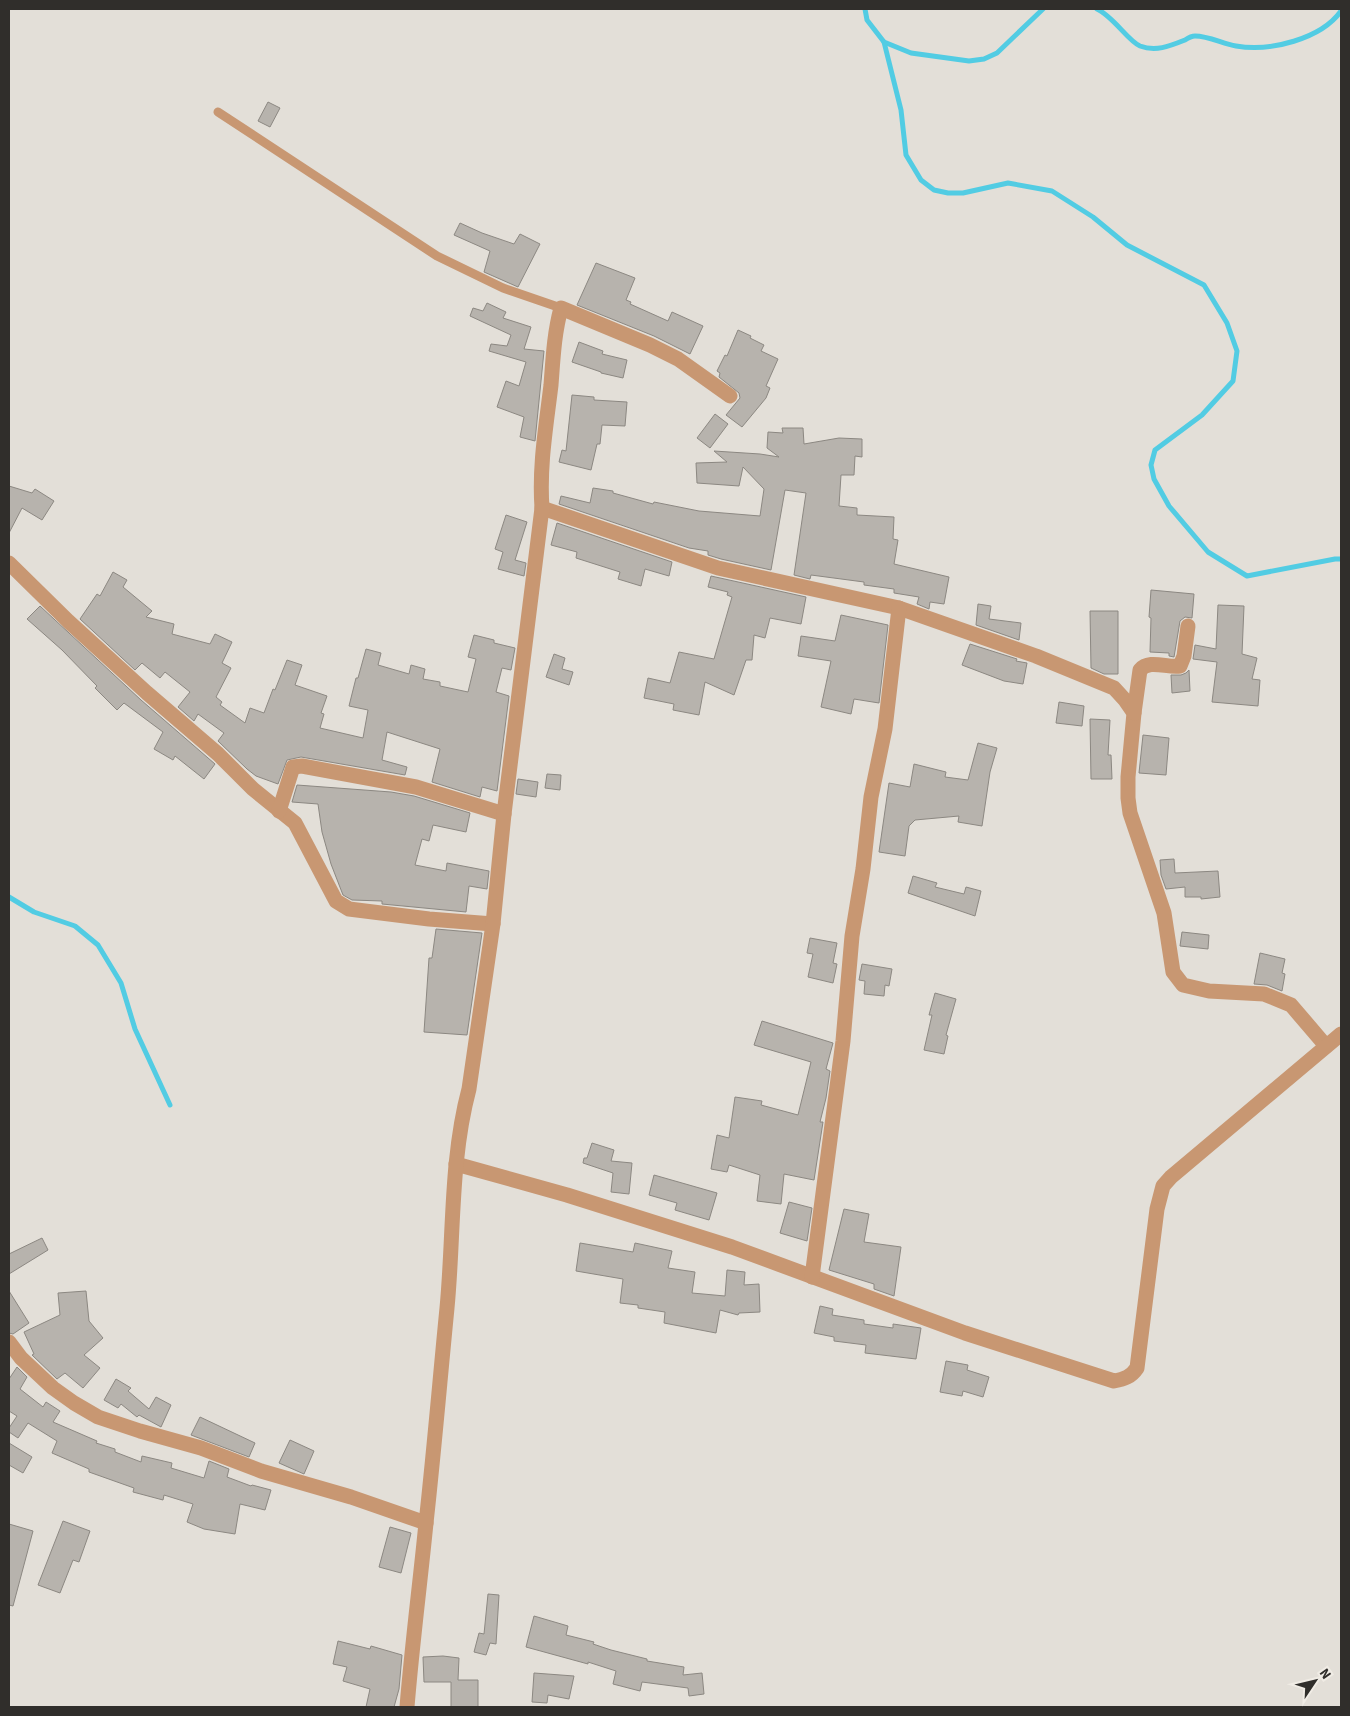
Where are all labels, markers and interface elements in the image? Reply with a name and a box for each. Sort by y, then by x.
north arrow [1290,1656,1340,1706]
text: N [1314,1665,1336,1684]

